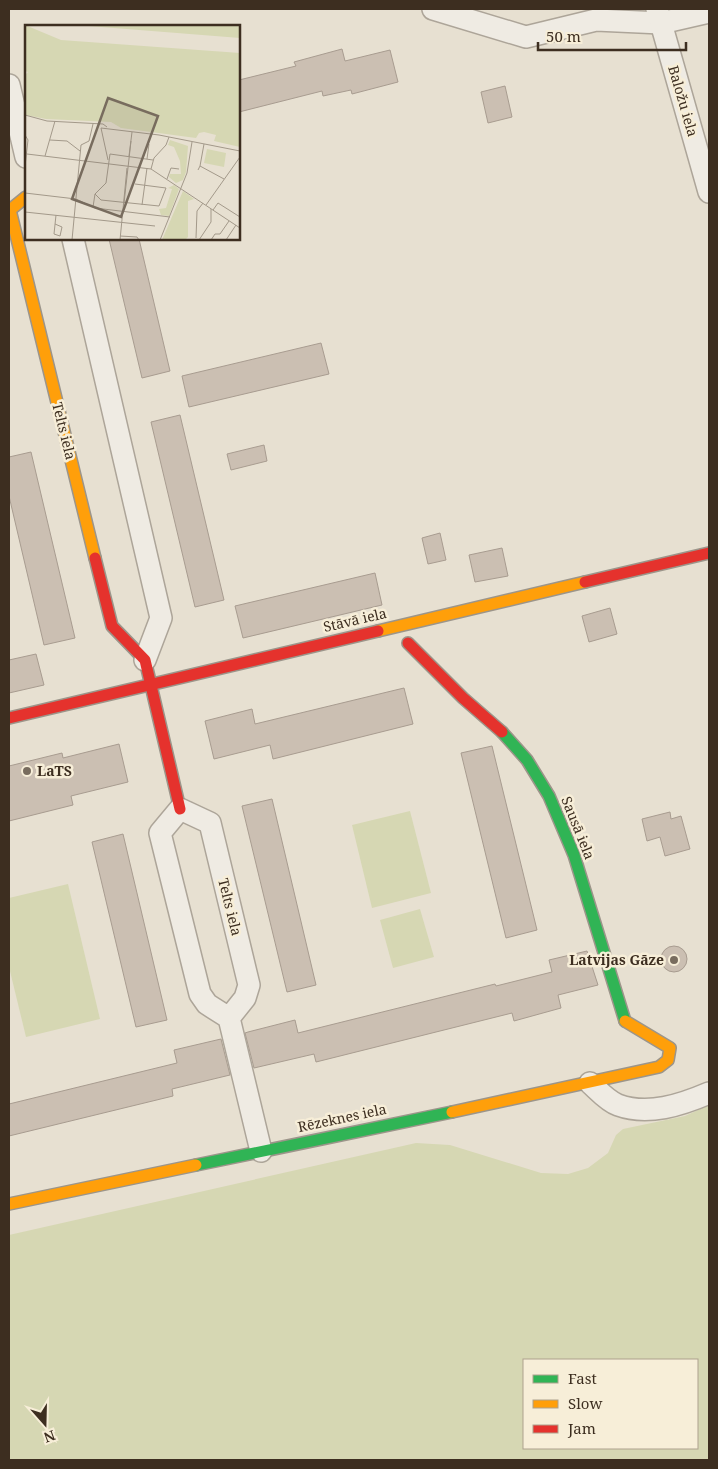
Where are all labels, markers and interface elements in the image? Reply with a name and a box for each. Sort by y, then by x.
scale bar [538,20,686,52]
inset map [25,25,240,240]
text: 50 m [546,26,581,46]
street label: Baložu iela [664,63,703,139]
street label: Telts iela [48,400,81,462]
street label: Stāvā iela [321,603,388,636]
place label: LaTS [37,761,72,780]
marker: LaTS [21,765,33,777]
street label: Sausā iela [557,793,600,862]
street label: Telts iela [214,876,247,938]
place label: Latvijas Gāze [569,950,664,969]
marker: Latvijas Gāze [668,954,680,966]
street label: Rēzeknes iela [296,1099,388,1136]
legend [523,1359,698,1449]
text: Fast [568,1368,597,1388]
text: Slow [568,1393,602,1413]
north arrow [20,1399,70,1449]
text: Jam [567,1418,596,1438]
text: N [41,1426,58,1448]

